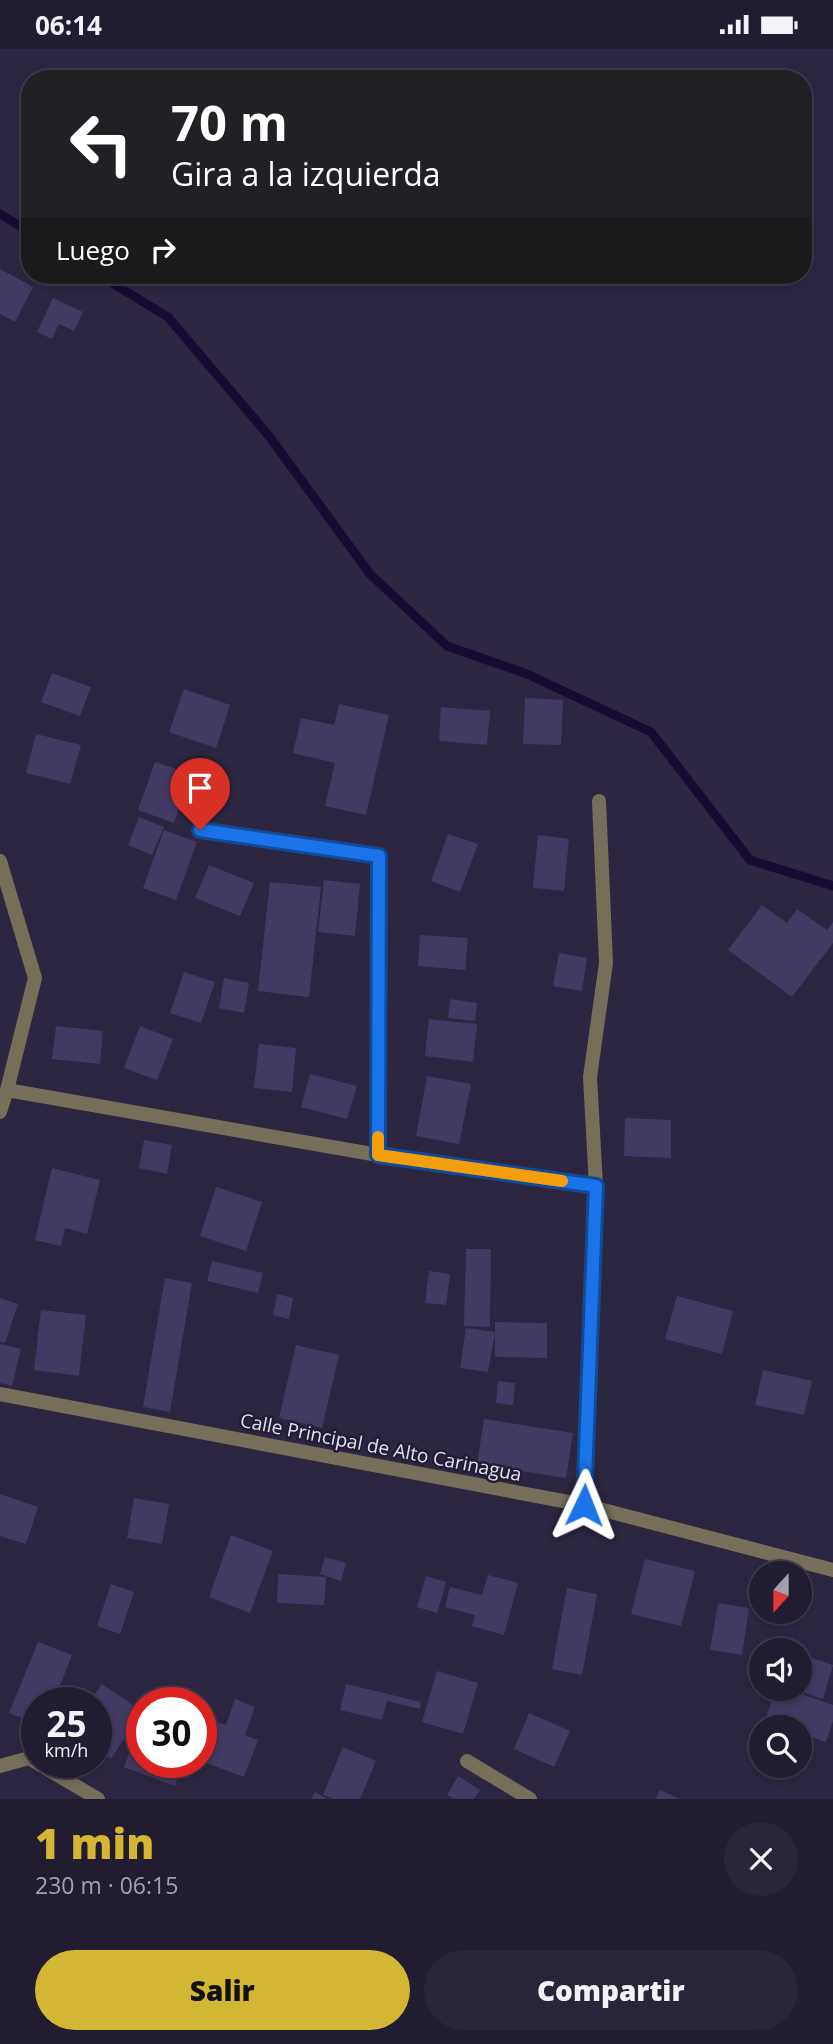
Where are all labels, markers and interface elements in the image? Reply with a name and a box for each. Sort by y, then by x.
text: 06:14 [35,7,102,43]
text: 70 m [171,89,288,155]
icon: left [56,98,147,189]
text: Gira a la izquierda [171,152,441,195]
icon: right [144,231,182,269]
text: Luego [56,232,130,268]
pin [170,758,230,830]
icon: arrive [181,769,219,807]
street label: Calle Principal de Alto Carinagua [238,1407,524,1487]
position arrow [547,1468,621,1542]
north arrow [749,1561,812,1624]
map controls [749,1561,812,1778]
button: sound [749,1638,812,1701]
speed limit sign: 30 [126,1687,217,1778]
text: 25 [46,1700,87,1747]
button: search [749,1715,812,1778]
text: km/h [45,1738,88,1762]
text: 1 min [35,1814,154,1871]
button: close [724,1822,798,1896]
text: 230 m · 06:15 [35,1869,178,1901]
button: Salir [35,1950,410,2030]
button: Compartir [424,1950,798,2030]

